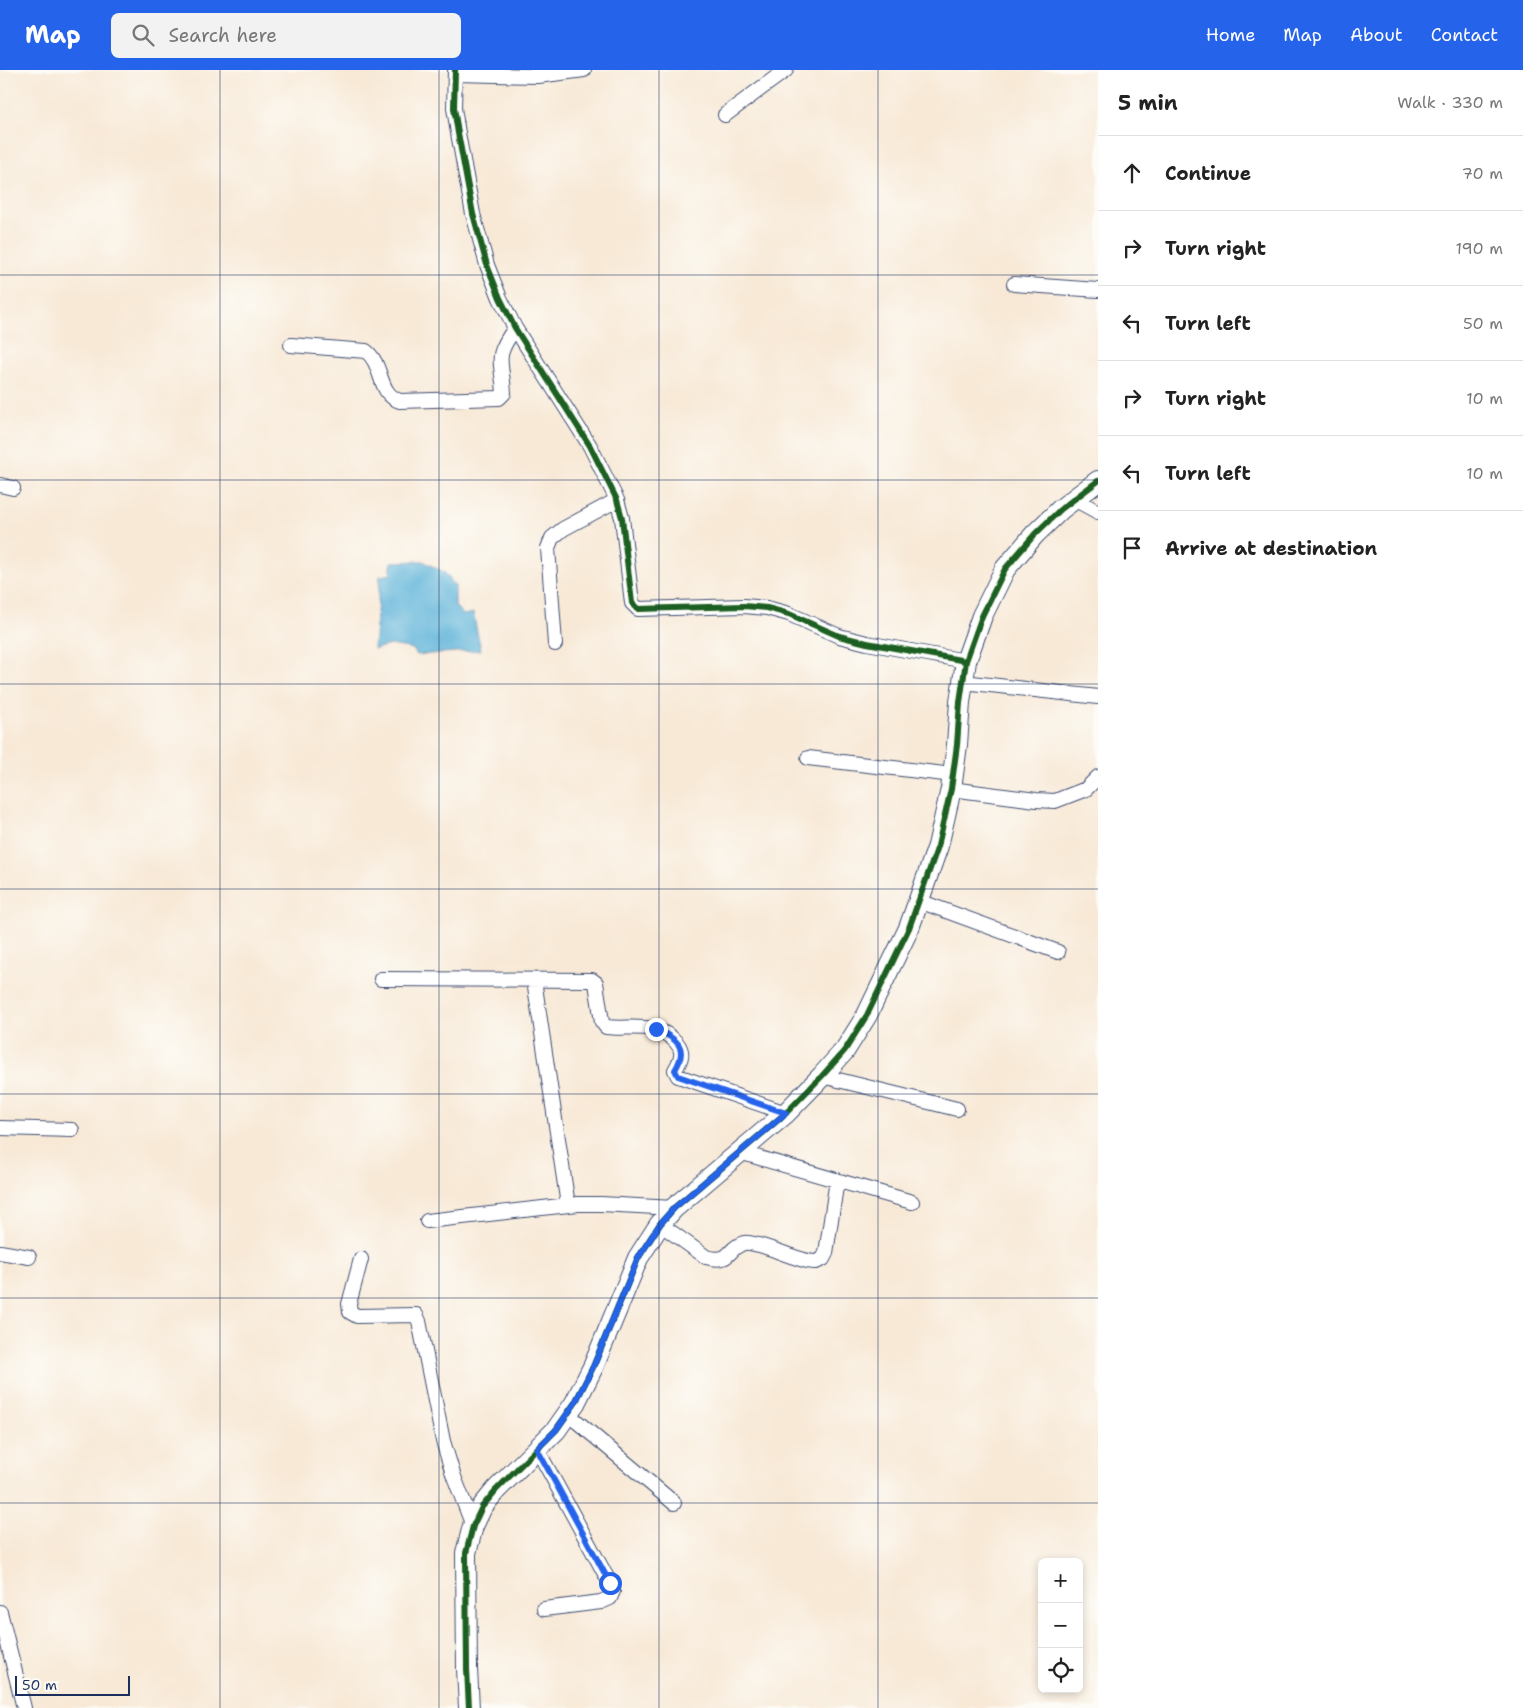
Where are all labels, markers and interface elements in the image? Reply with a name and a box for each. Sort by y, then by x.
search box [111,13,461,58]
text: Map [25,19,81,51]
icon: search [129,21,157,49]
text: Search here [169,23,277,48]
text: Home [1206,23,1255,47]
text: Map [1283,23,1322,47]
text: About [1350,23,1403,47]
text: Contact [1431,23,1498,47]
text: 5 min [1118,89,1178,117]
text: Walk · 330 m [1397,92,1503,113]
icon: ahead [1118,159,1146,187]
text: Continue [1165,161,1251,186]
text: 70 m [1462,163,1503,184]
icon: right [1118,234,1146,262]
text: Turn right [1165,236,1266,261]
text: 190 m [1456,238,1503,259]
icon: left [1118,309,1146,337]
text: Turn left [1165,311,1251,336]
text: 50 m [1463,313,1503,334]
icon: right [1118,384,1146,412]
text: Turn right [1165,386,1266,411]
text: 10 m [1466,388,1503,409]
icon: left [1118,459,1146,487]
text: Turn left [1165,461,1251,486]
text: 10 m [1466,463,1503,484]
icon: arrive [1118,534,1146,562]
text: Arrive at destination [1165,536,1377,561]
route end [645,1018,668,1041]
map controls [1038,1558,1083,1693]
button: + [1038,1558,1083,1603]
route start [599,1572,622,1595]
button: − [1038,1603,1083,1648]
button: locate [1038,1648,1083,1693]
scale bar [15,1673,130,1696]
text: 50 m [22,1676,57,1694]

